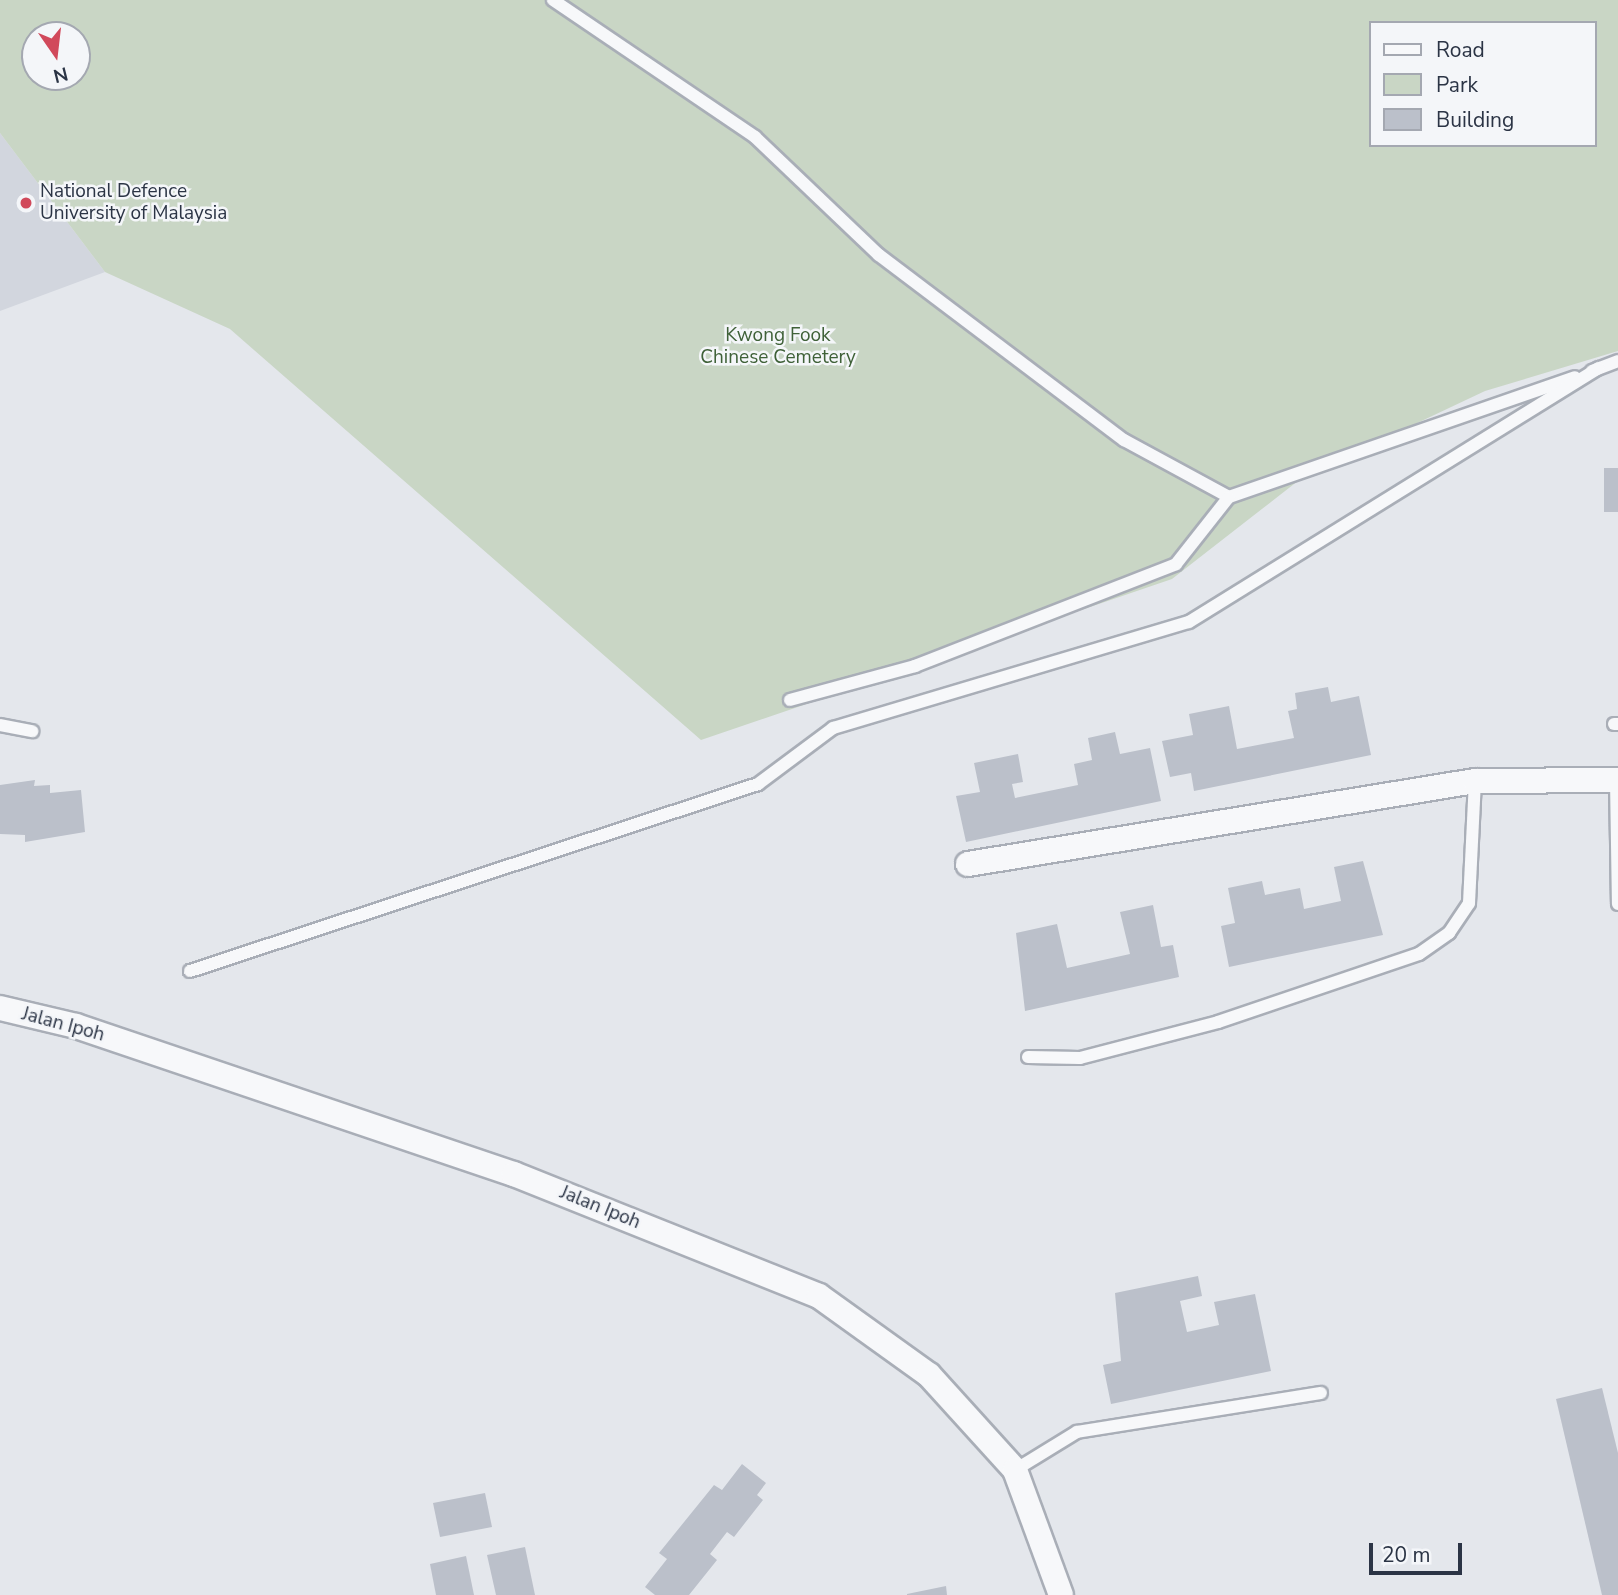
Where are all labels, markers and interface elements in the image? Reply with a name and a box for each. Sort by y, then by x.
north arrow [21,21,91,91]
legend [1370,21,1597,147]
text: Road [1436,36,1485,64]
text: N [51,60,71,89]
text: Park [1436,71,1478,99]
text: Building [1436,106,1514,134]
place label: National Defence University of Malaysia [40,181,227,225]
marker: National Defence University of Malaysia [18,195,34,211]
park label: Kwong Fook Chinese Cemetery [700,325,856,369]
street label: Jalan Ipoh [19,1003,107,1047]
street label: Jalan Ipoh [556,1182,644,1234]
scale bar [1373,1528,1466,1572]
text: 20 m [1382,1541,1431,1569]

